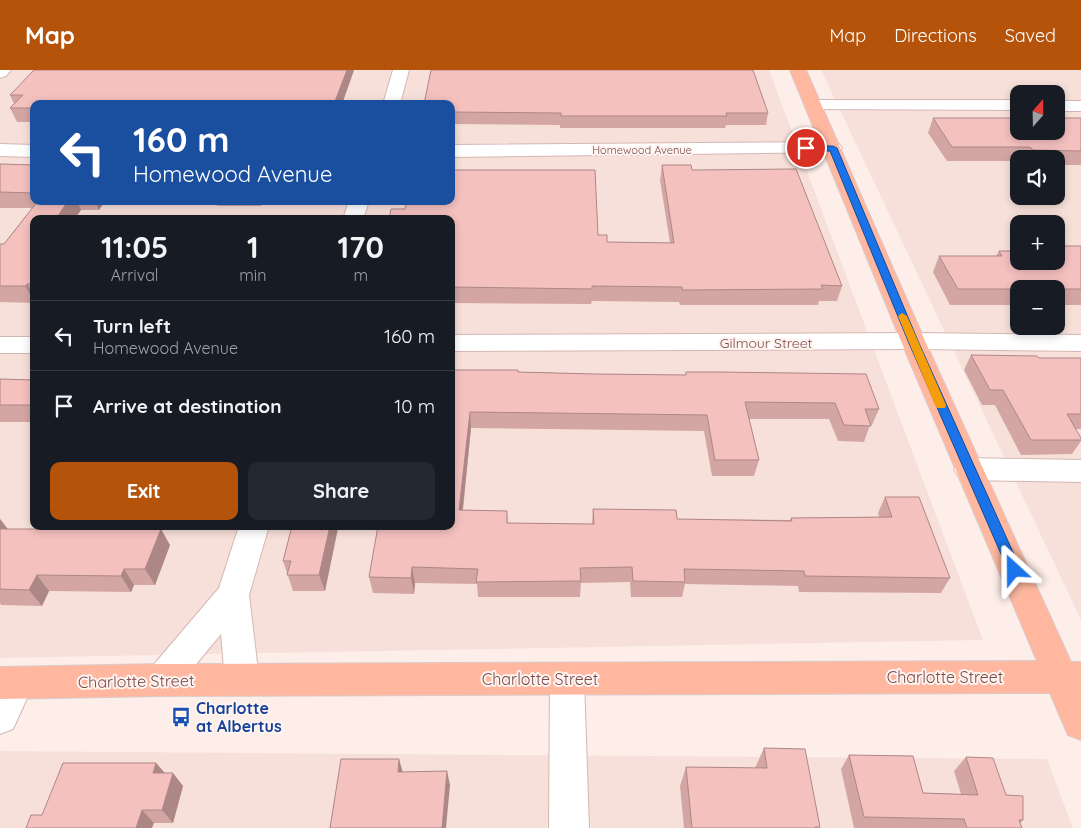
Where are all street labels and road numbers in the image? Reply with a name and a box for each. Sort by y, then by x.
street label: Homewood Avenue [592,143,692,157]
street label: Gilmour Street [720,334,813,352]
street label: Charlotte Street [887,667,1003,687]
street label: Charlotte Street [482,669,598,689]
street label: Charlotte Street [78,670,194,692]

